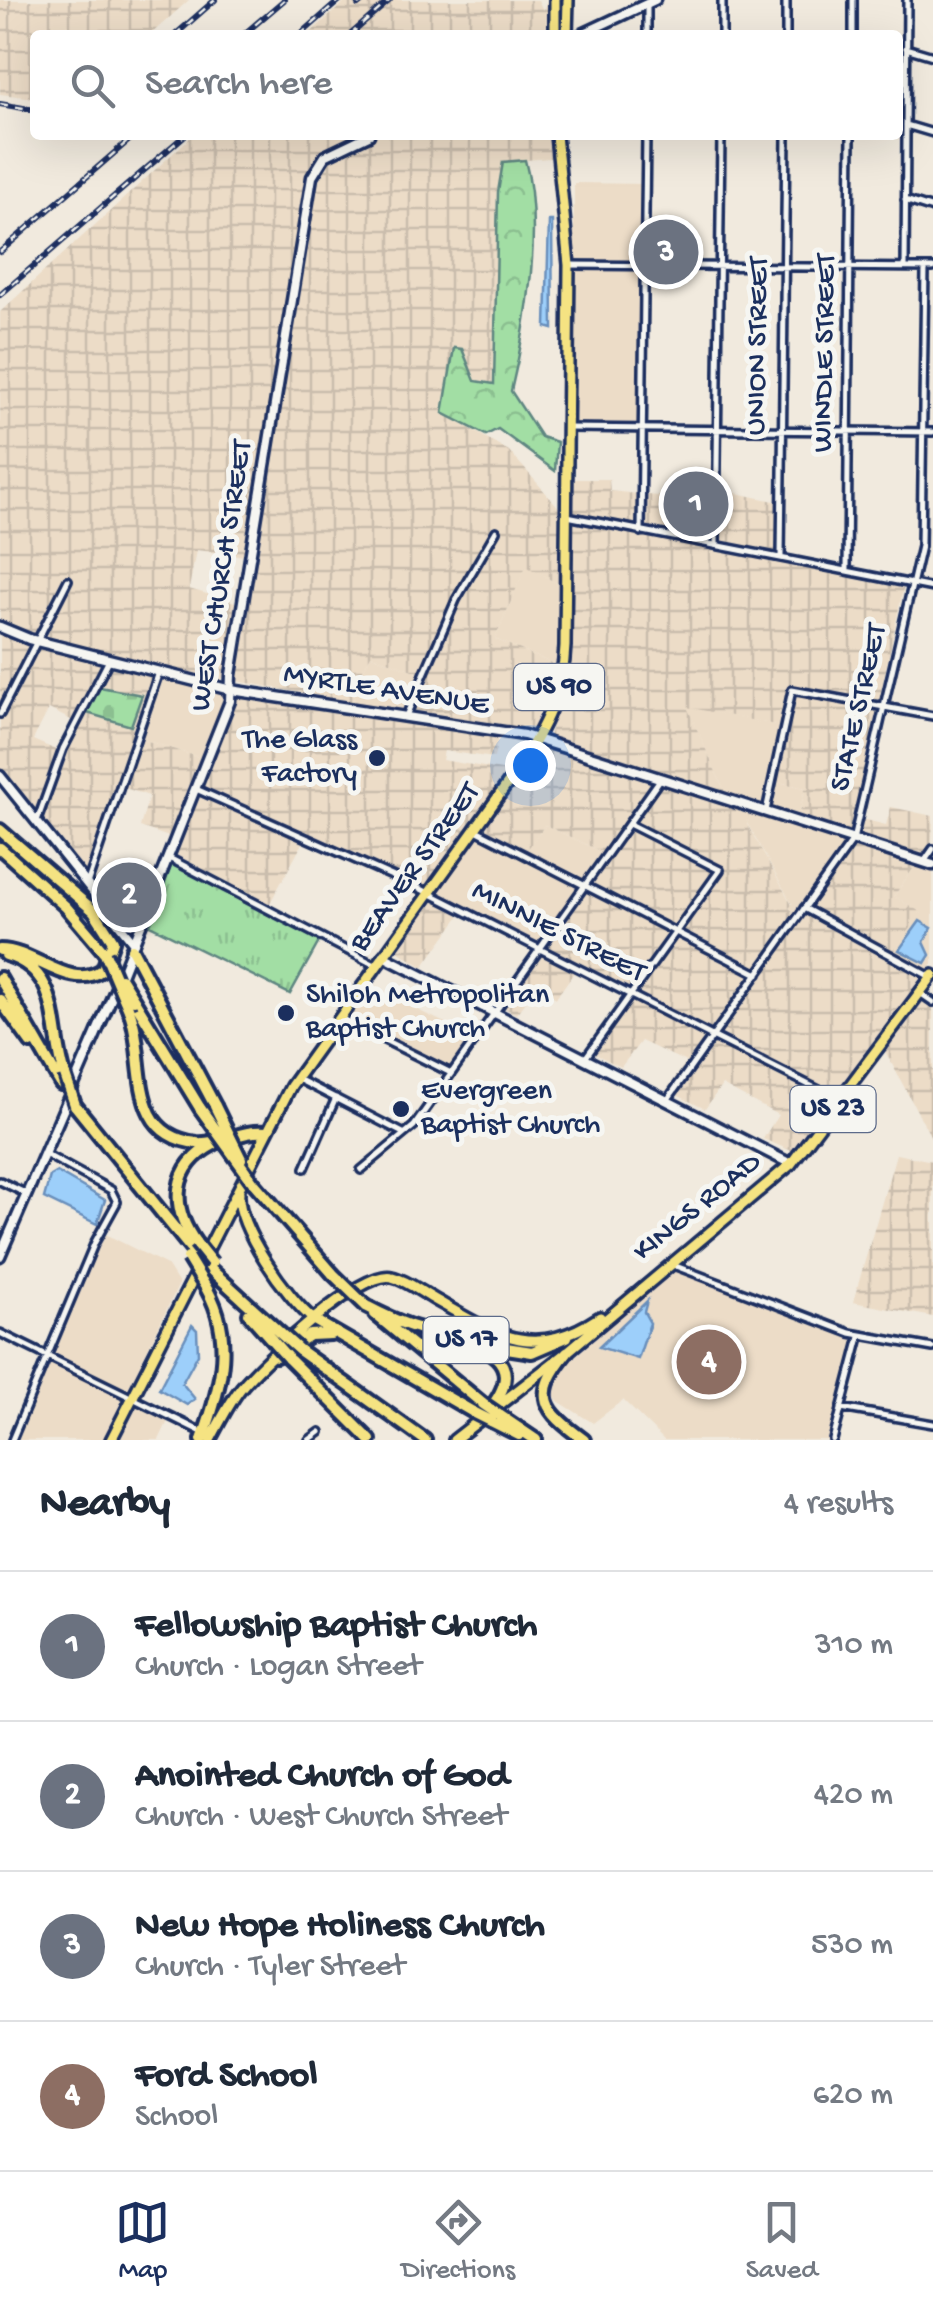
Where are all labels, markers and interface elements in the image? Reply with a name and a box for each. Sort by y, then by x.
search box [30,30,903,140]
icon: search [65,58,120,113]
text: Search here [145,63,332,107]
pin: 3 [634,214,698,290]
street label: WINDLE STREET [807,252,845,453]
street label: UNION STREET [740,255,778,436]
street label: WEST CHURCH STREET [184,437,262,714]
pin: 1 [664,466,728,542]
street label: STATE STREET [824,620,897,795]
street label: MYRTLE AVENUE [281,657,492,725]
road number: US 90 [514,664,604,710]
place label: The Glass Factory [240,724,358,793]
your location [505,740,556,791]
marker: The Glass Factory [366,747,388,769]
street label: BEAVER STREET [342,776,490,960]
pin: 2 [96,858,162,932]
street label: MINNIE STREET [465,874,652,992]
place label: Shiloh Metropolitan Baptist Church [305,979,549,1048]
marker: Shiloh Metropolitan Baptist Church [275,1002,297,1024]
place label: Evergreen Baptist Church [420,1075,600,1144]
road number: US 23 [790,1086,876,1132]
marker: Evergreen Baptist Church [390,1098,412,1120]
street label: KINGS ROAD [627,1146,769,1270]
road number: US 17 [424,1317,508,1363]
pin: 4 [676,1324,742,1400]
text: Nearby [40,1481,170,1530]
text: 4 results [784,1486,893,1524]
text: Fellowship Baptist Church [135,1605,537,1649]
text: 1 [66,1627,79,1665]
text: 310 m [815,1627,893,1665]
text: Church · Logan Street [135,1649,422,1687]
text: Anointed Church of God [135,1755,509,1799]
text: 2 [65,1777,80,1815]
text: 420 m [814,1777,893,1815]
text: Church · West Church Street [135,1799,507,1837]
text: New Hope Holiness Church [135,1905,545,1949]
text: 3 [64,1927,81,1965]
text: 530 m [811,1927,893,1965]
text: Church · Tyler Street [135,1949,405,1987]
text: Ford School [135,2055,318,2099]
text: 4 [65,2077,80,2115]
text: 620 m [813,2077,893,2115]
text: School [135,2099,218,2137]
tab: Map [115,2195,170,2288]
tab: Directions [401,2195,515,2288]
tab: Saved [746,2195,818,2288]

